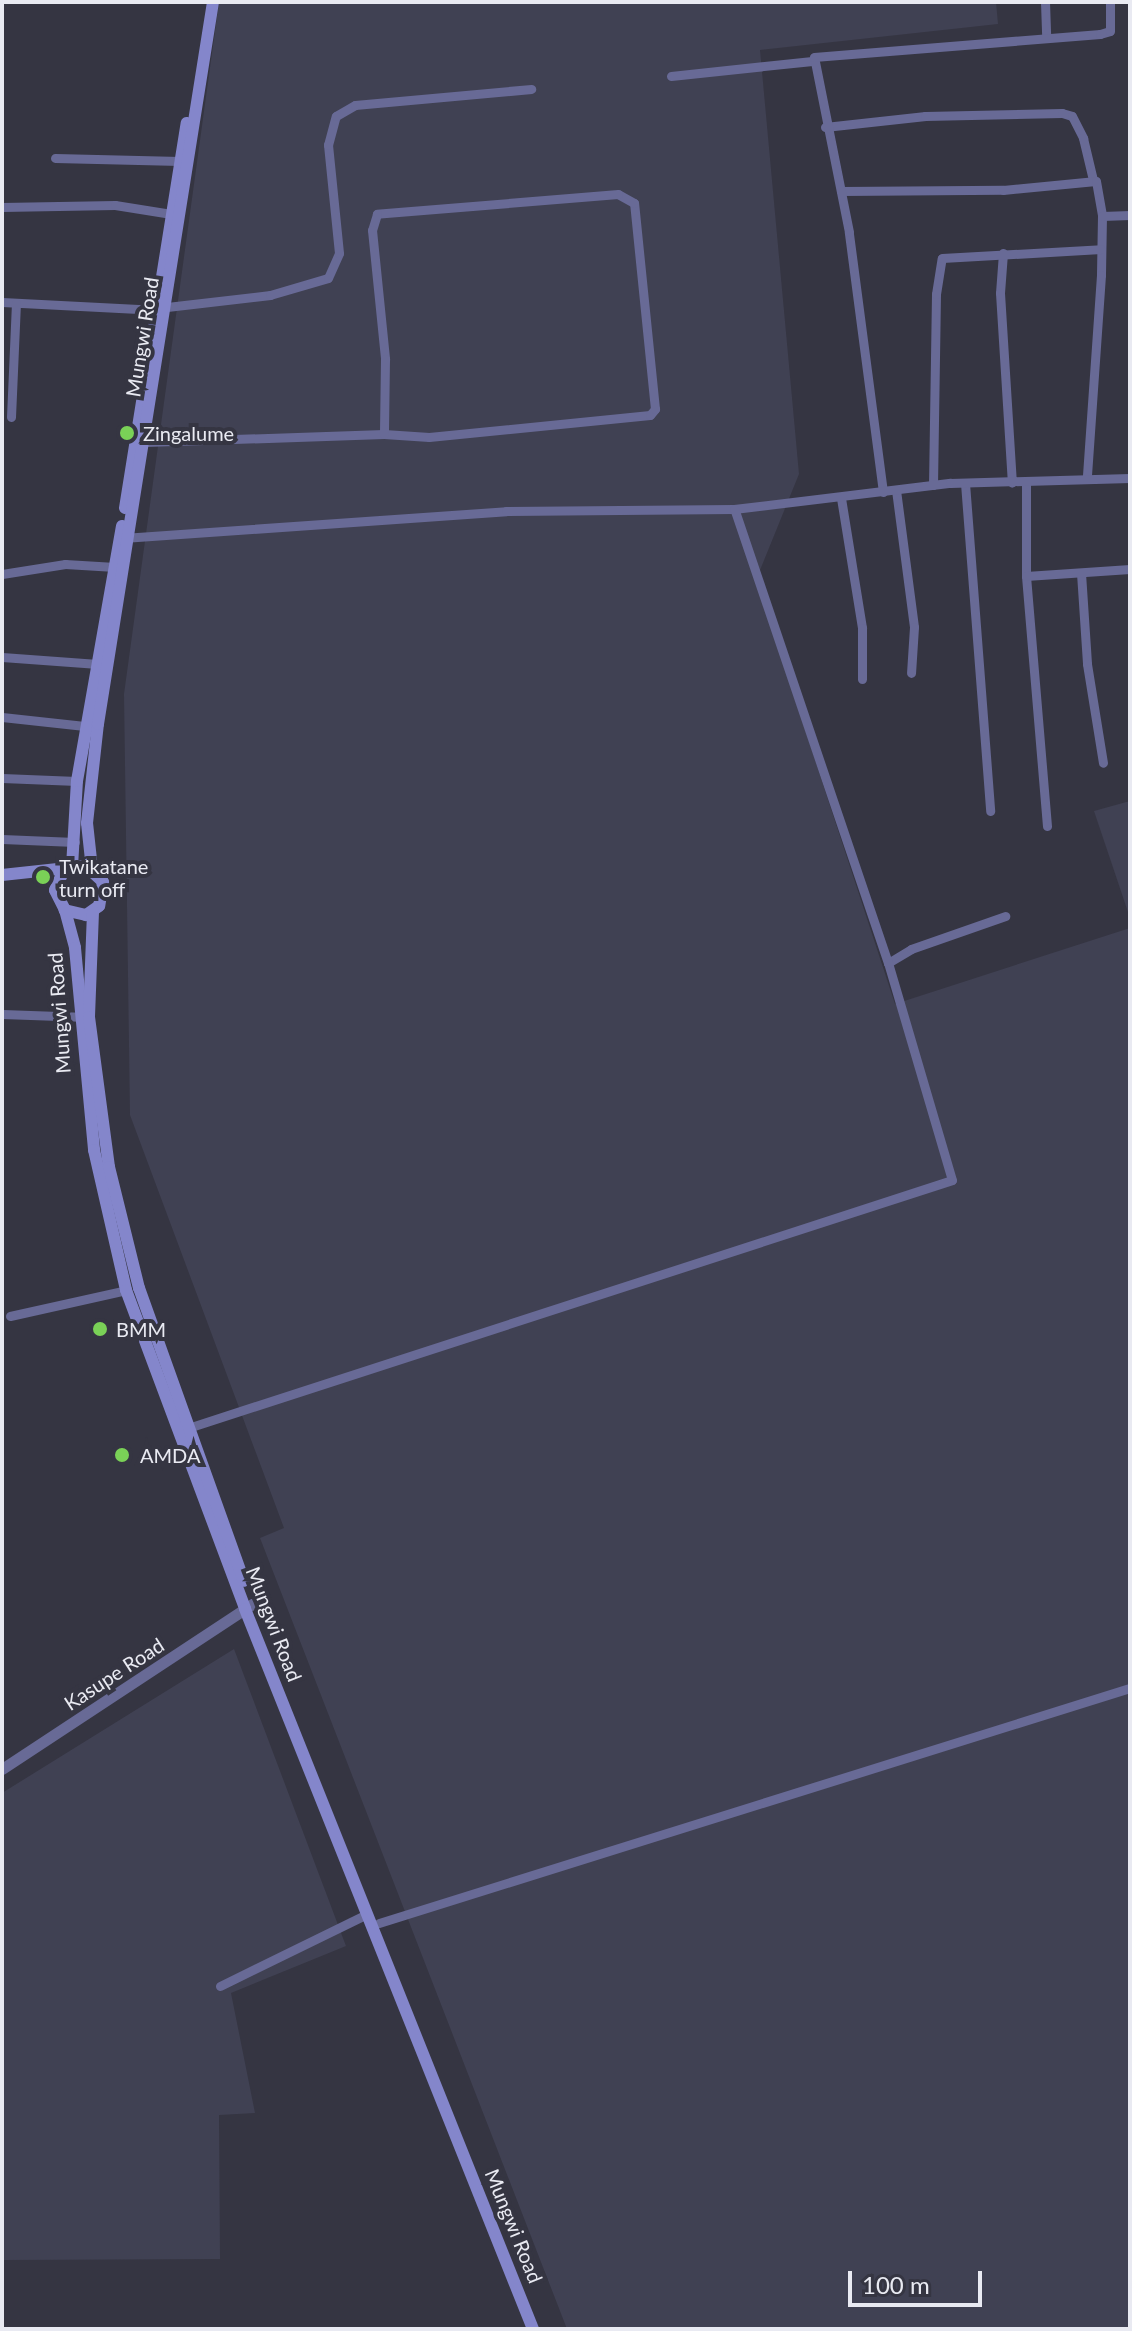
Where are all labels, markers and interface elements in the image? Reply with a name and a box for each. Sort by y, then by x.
street label: Mungwi Road [121,275,163,399]
place label: Zingalume [143,421,234,445]
marker: Zingalume [118,424,136,442]
place label: Twikatane turn off [59,854,148,901]
marker: Twikatane turn off [34,868,52,886]
street label: Mungwi Road [43,952,75,1074]
place label: BMM [116,1317,166,1341]
marker: BMM [91,1320,109,1338]
place label: AMDA [140,1443,200,1467]
marker: AMDA [111,1444,133,1466]
street label: Mungwi Road [241,1563,307,1685]
street label: Kasupe Road [60,1633,168,1715]
street label: Mungwi Road [480,2165,548,2287]
scale bar [852,2255,986,2305]
text: 100 m [862,2270,930,2299]

